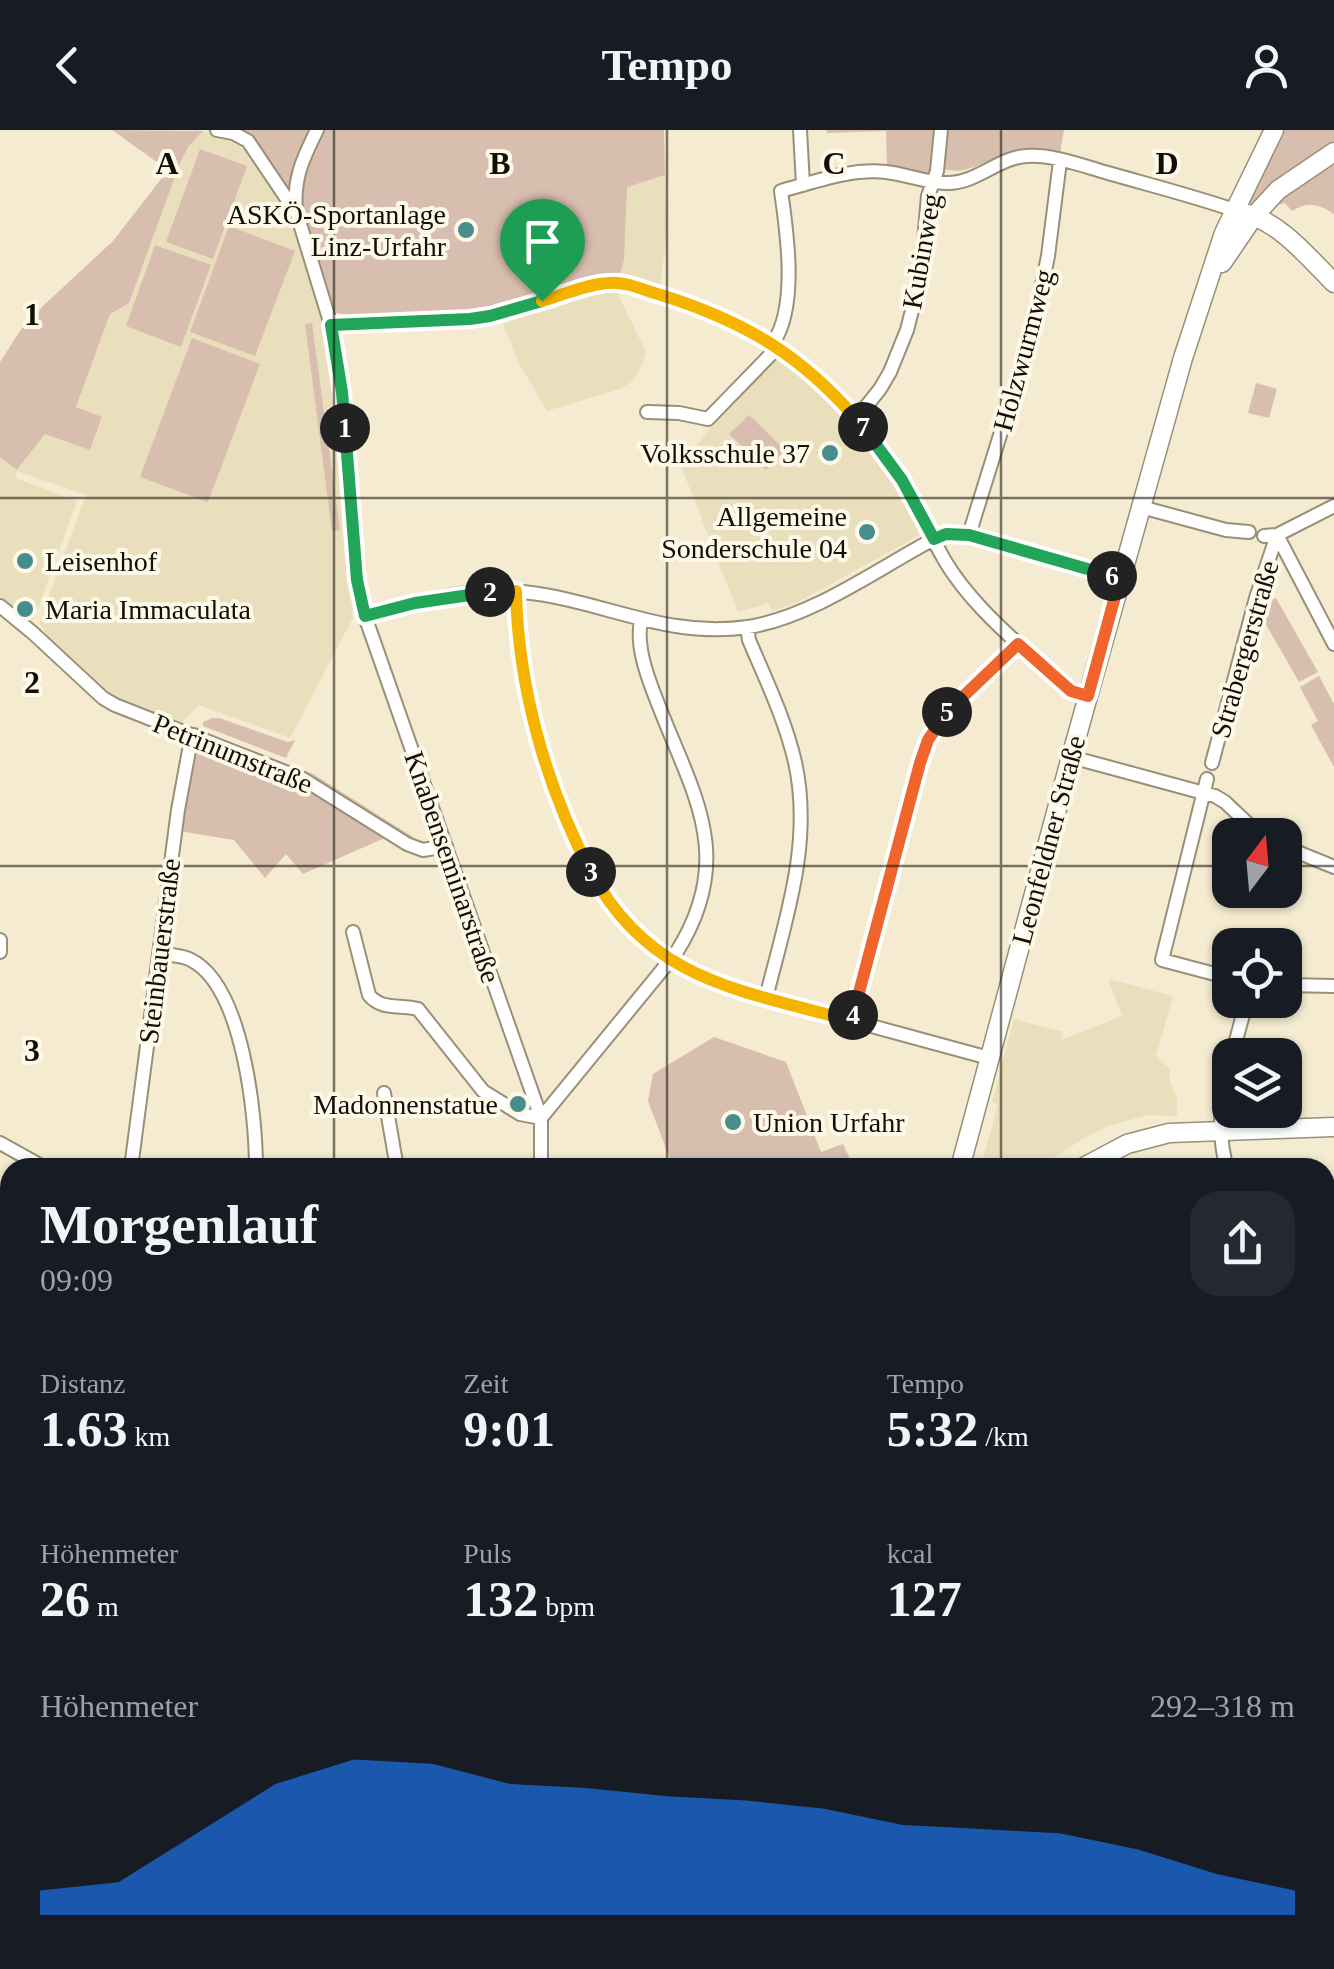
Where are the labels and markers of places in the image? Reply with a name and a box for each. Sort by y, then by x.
place label: ASKÖ-Sportanlage Linz-Urfahr [227,199,447,262]
pin [500,199,585,302]
marker: ASKÖ-Sportanlage Linz-Urfahr [455,219,477,241]
pin: 7 [838,402,888,452]
pin: 1 [320,403,370,453]
place label: Volksschule 37 [640,438,810,469]
marker: Volksschule 37 [819,442,841,464]
place label: Allgemeine Sonderschule 04 [661,501,847,564]
marker: Allgemeine Sonderschule 04 [856,521,878,543]
place label: Leisenhof [45,546,158,577]
marker: Leisenhof [14,550,36,572]
pin: 6 [1087,551,1137,601]
pin: 2 [465,567,515,617]
place label: Maria Immaculata [45,594,252,625]
marker: Maria Immaculata [14,598,36,620]
pin: 5 [922,687,972,737]
pin: 3 [566,847,616,897]
pin: 4 [828,990,878,1040]
place label: Madonnenstatue [313,1089,498,1120]
marker: Madonnenstatue [507,1093,529,1115]
place label: Union Urfahr [753,1107,905,1138]
marker: Union Urfahr [722,1111,744,1133]

